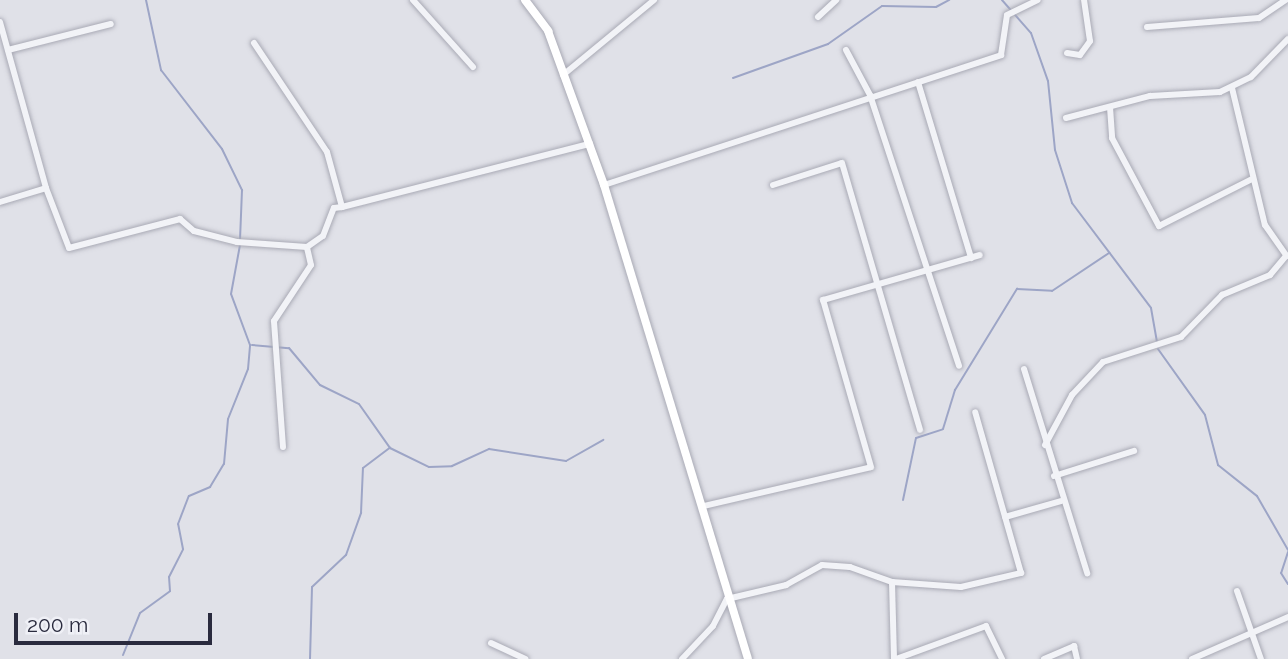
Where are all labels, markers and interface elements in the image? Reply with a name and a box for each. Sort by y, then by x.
scale bar [18,600,215,644]
text: 200 m [27,612,88,637]

